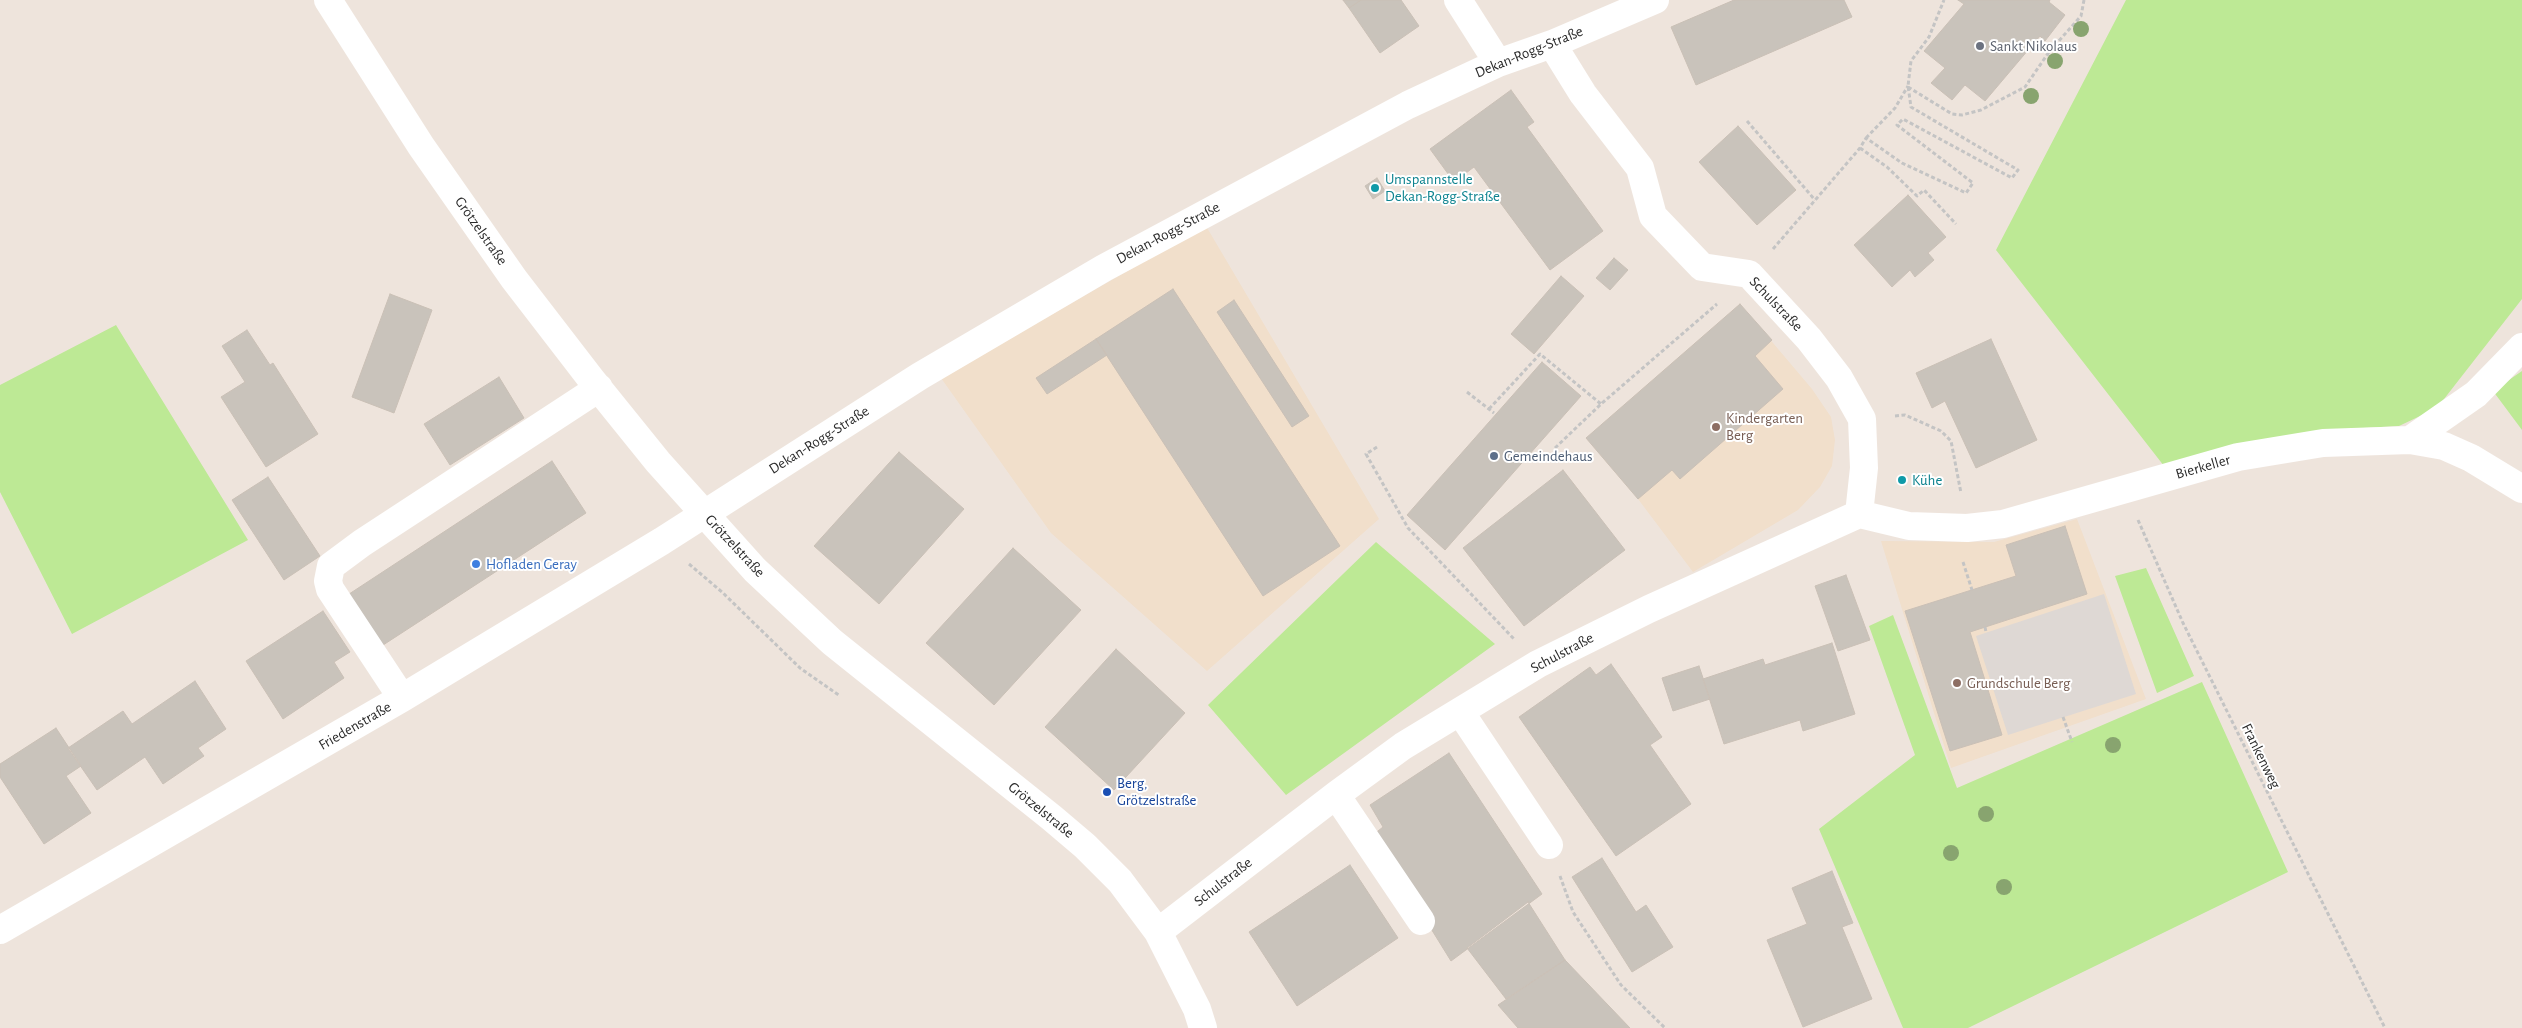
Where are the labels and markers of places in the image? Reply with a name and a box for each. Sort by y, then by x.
place label: Sankt Nikolaus [1990,37,2077,55]
marker: Sankt Nikolaus [1974,40,1986,52]
place label: Umspannstelle Dekan-Rogg-Straße [1385,170,1500,205]
marker: Umspannstelle Dekan-Rogg-Straße [1369,182,1381,194]
place label: Kindergarten Berg [1726,409,1803,444]
marker: Kindergarten Berg [1710,421,1722,433]
place label: Gemeindehaus [1504,447,1593,465]
marker: Gemeindehaus [1488,450,1500,462]
place label: Kühe [1912,471,1942,489]
marker: Kühe [1896,474,1908,486]
place label: Hofladen Geray [486,555,577,573]
marker: Hofladen Geray [470,558,482,570]
place label: Grundschule Berg [1967,674,2070,692]
marker: Grundschule Berg [1951,677,1963,689]
place label: Berg, Grötzelstraße [1117,774,1196,809]
marker: Berg, Grötzelstraße [1101,786,1113,798]

